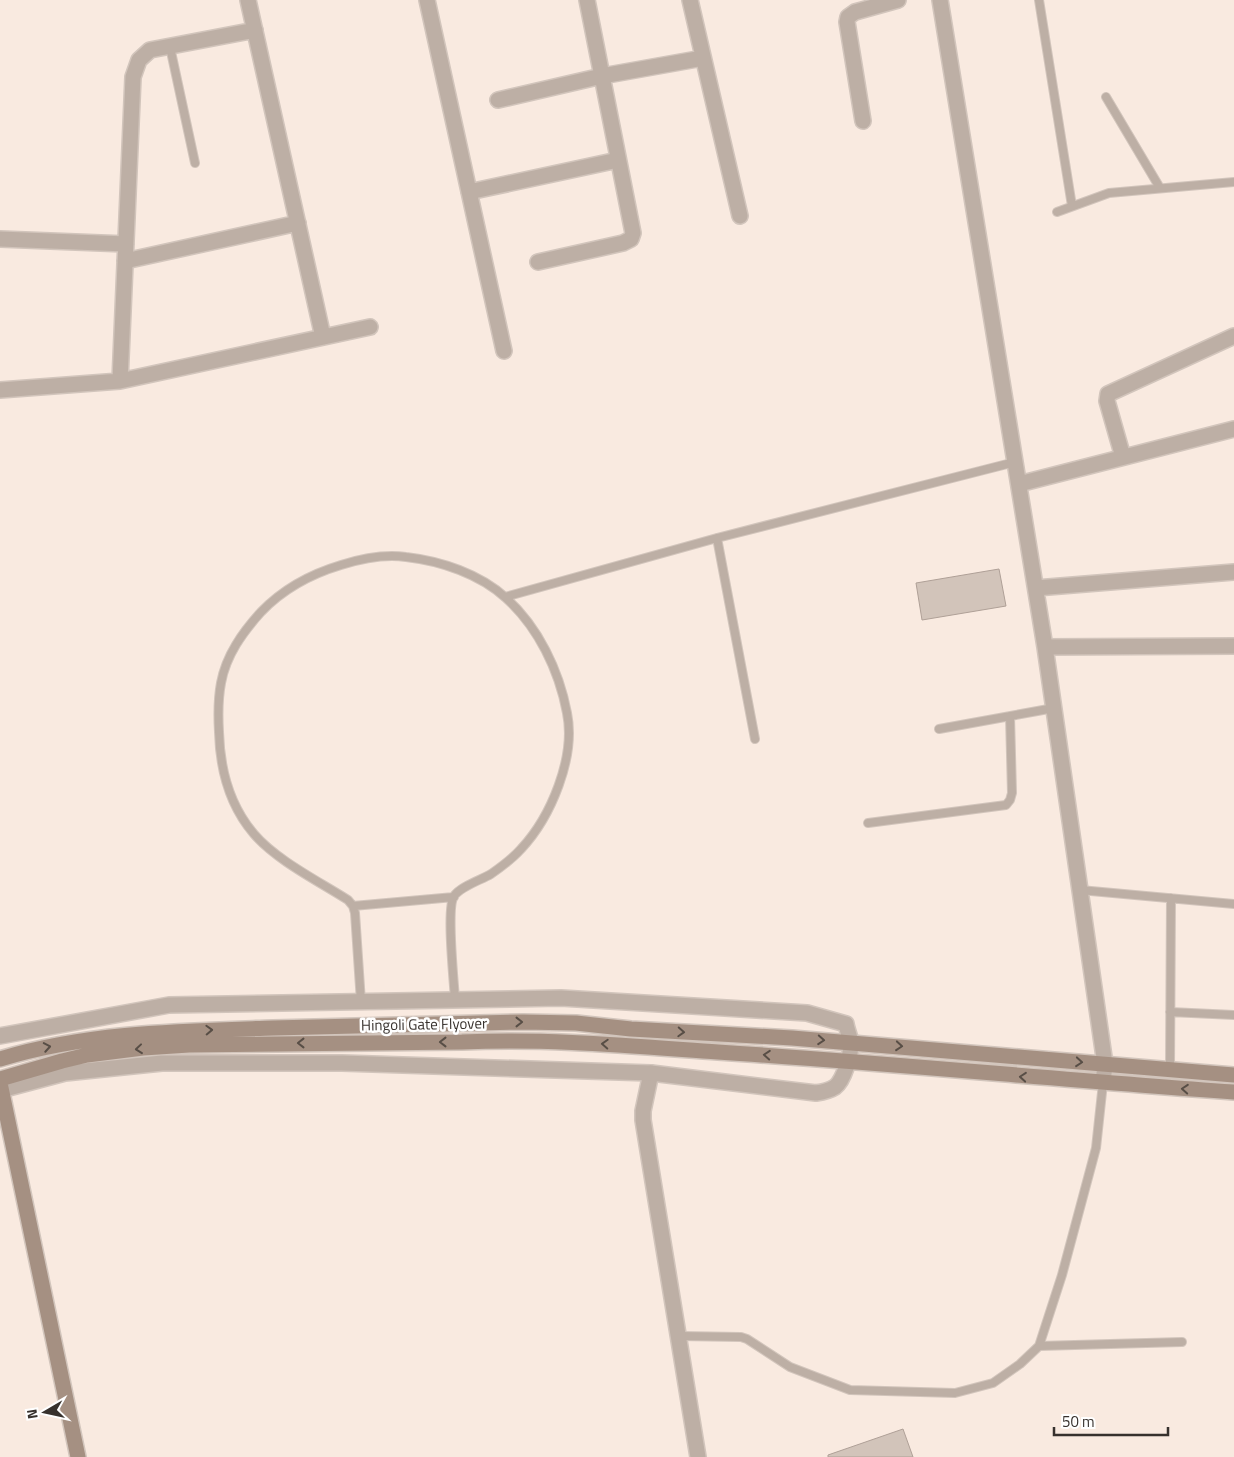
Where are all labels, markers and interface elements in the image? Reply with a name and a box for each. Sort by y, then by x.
street label: Hingoli Gate Flyover [361,1011,487,1037]
one-way arrow [516,1017,524,1027]
one-way arrow [205,1025,213,1036]
one-way arrow [678,1026,686,1037]
one-way arrow [818,1034,826,1045]
one-way arrow [439,1037,446,1047]
one-way arrow [297,1038,305,1049]
one-way arrow [601,1039,609,1050]
one-way arrow [895,1041,903,1052]
one-way arrow [43,1043,52,1053]
one-way arrow [134,1043,142,1054]
one-way arrow [763,1049,771,1060]
one-way arrow [1075,1056,1083,1067]
one-way arrow [1019,1071,1027,1082]
one-way arrow [1181,1083,1189,1094]
north arrow [20,1387,70,1437]
scale bar [1054,1404,1168,1436]
text: N [21,1408,43,1421]
text: 50 m [1062,1410,1095,1433]

